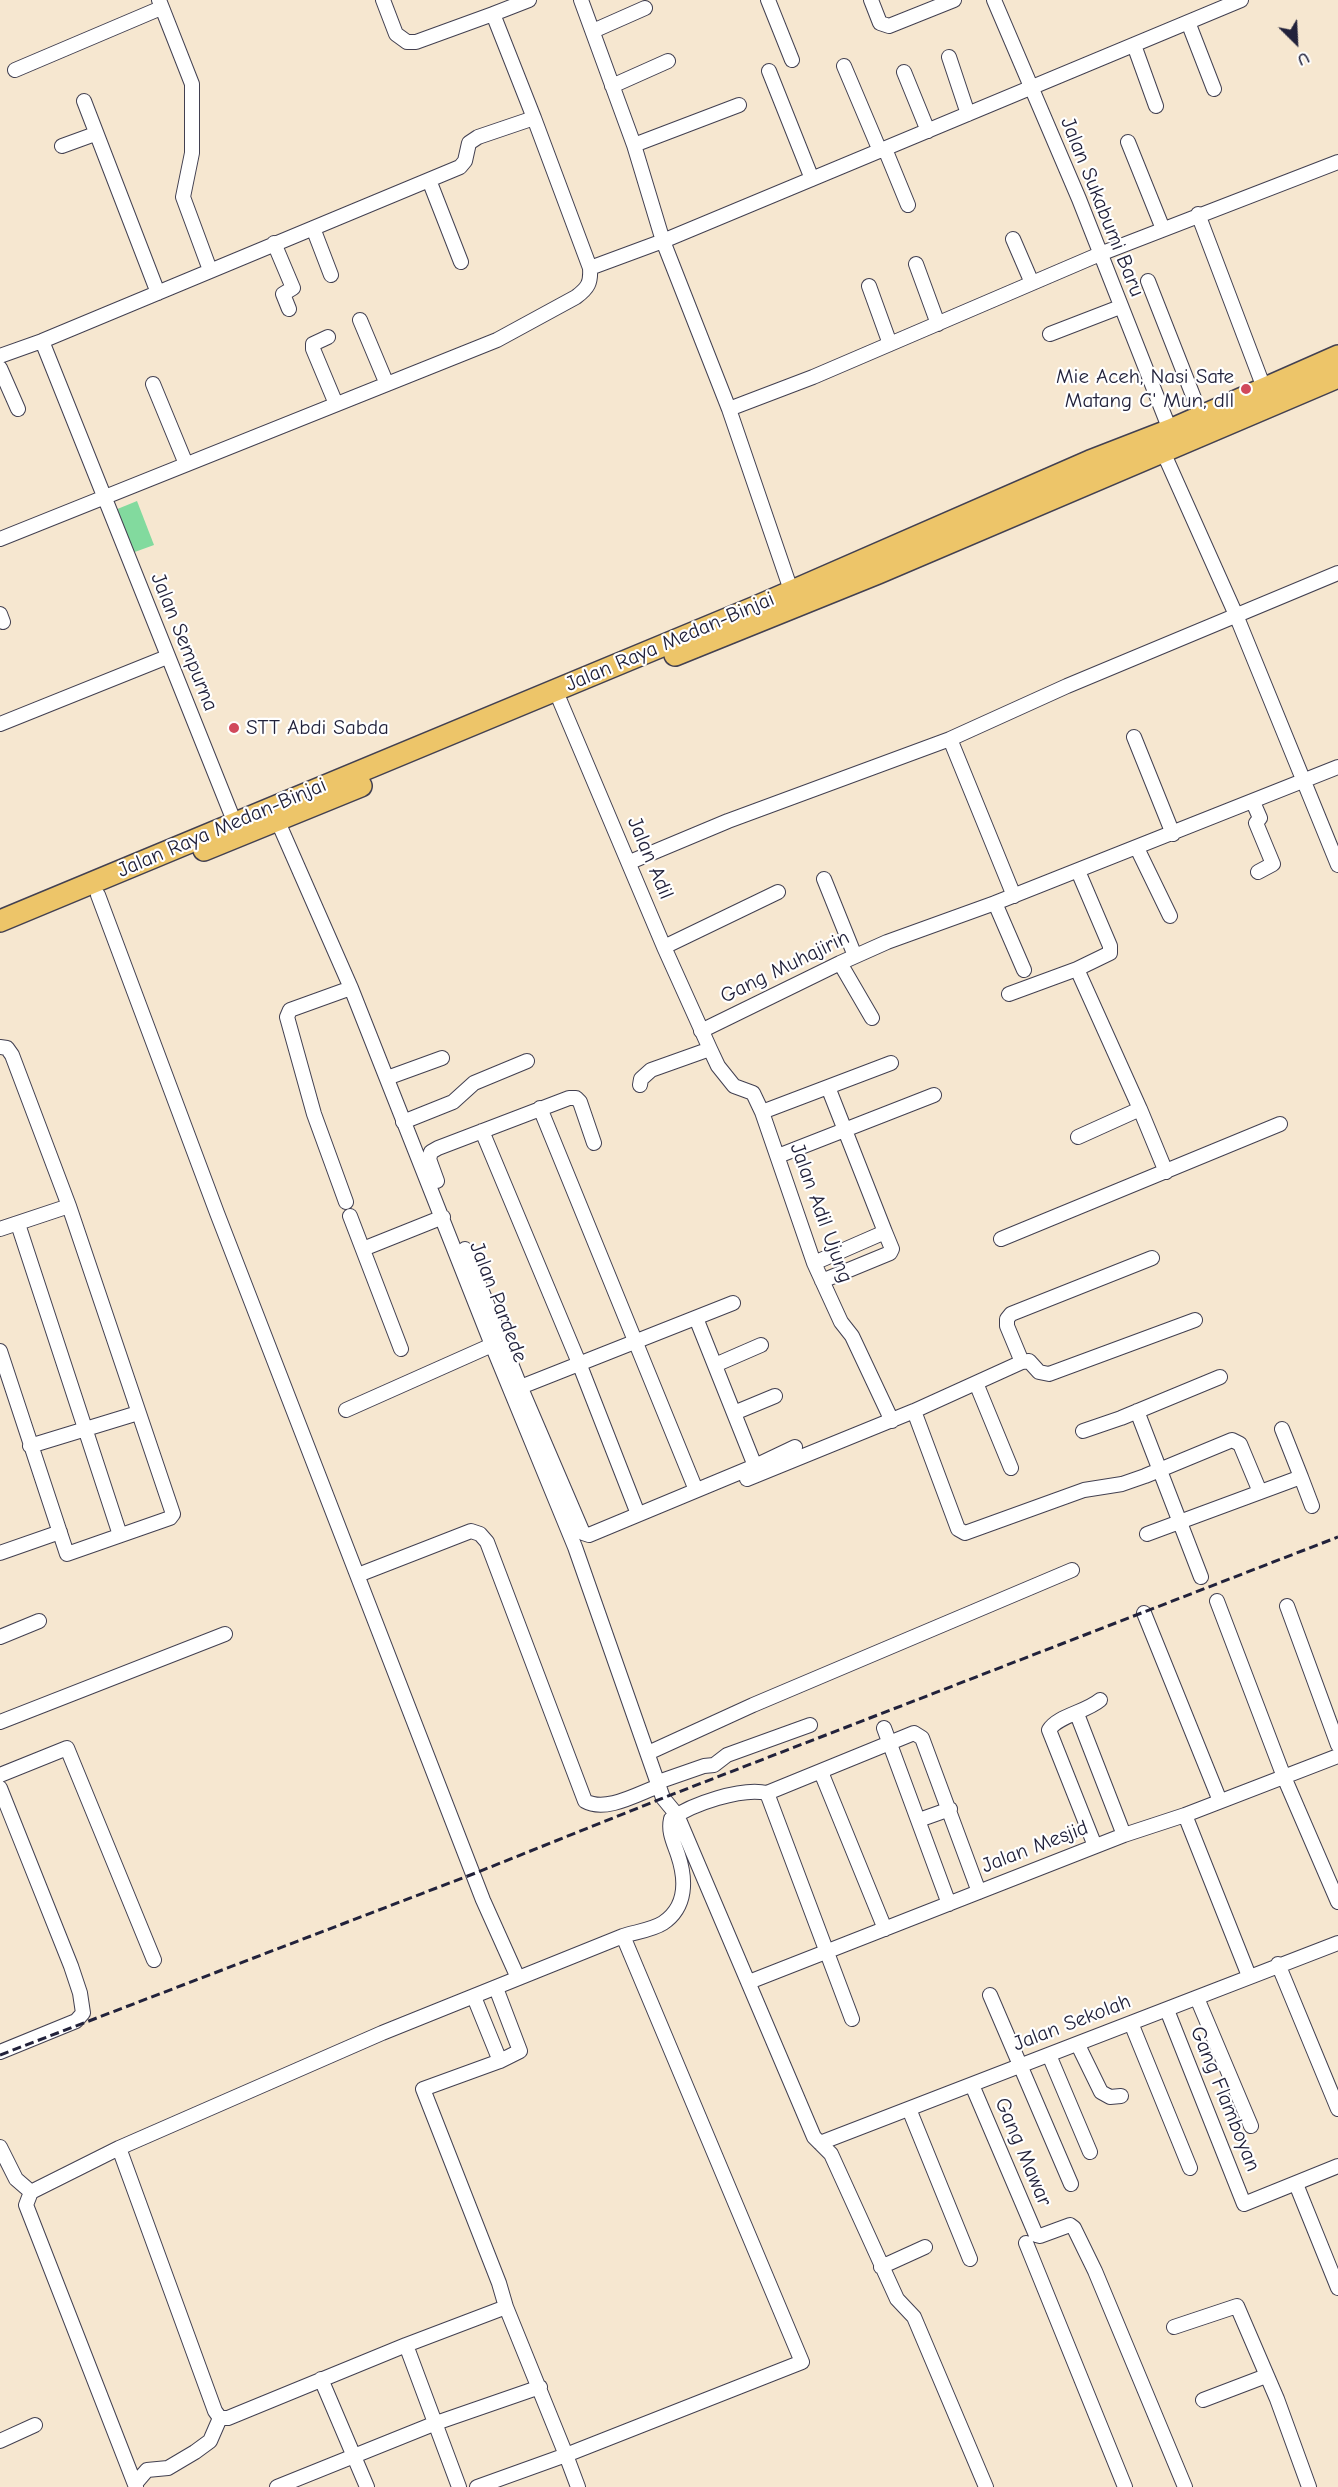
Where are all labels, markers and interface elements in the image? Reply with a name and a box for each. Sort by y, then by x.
north arrow [1266,12,1326,72]
text: U [1295,48,1312,69]
street label: Jalan Sukabumi Baru [1054,114,1150,300]
place label: Mie Aceh, Nasi Sate Matang C' Mun, dll [1056,364,1234,414]
marker: Mie Aceh, Nasi Sate Matang C' Mun, dll [1239,382,1253,396]
street label: Jalan Sempurna [145,569,223,715]
street label: Jalan Raya Medan-Binjai [562,587,778,697]
place label: STT Abdi Sabda [246,715,389,741]
marker: STT Abdi Sabda [227,721,241,735]
street label: Jalan Raya Medan-Binjai [114,773,330,883]
street label: Jalan Adil [621,813,679,903]
street label: Gang Muhajirin [716,925,854,1009]
street label: Jalan Adil Ujung [784,1140,858,1286]
street label: Jalan Pardede [463,1238,533,1366]
street label: Jalan Mesjid [978,1815,1092,1879]
street label: Jalan Sekolah [1010,1989,1134,2057]
street label: Gang Flamboyan [1184,2023,1266,2175]
street label: Gang Mawar [989,2094,1057,2210]

